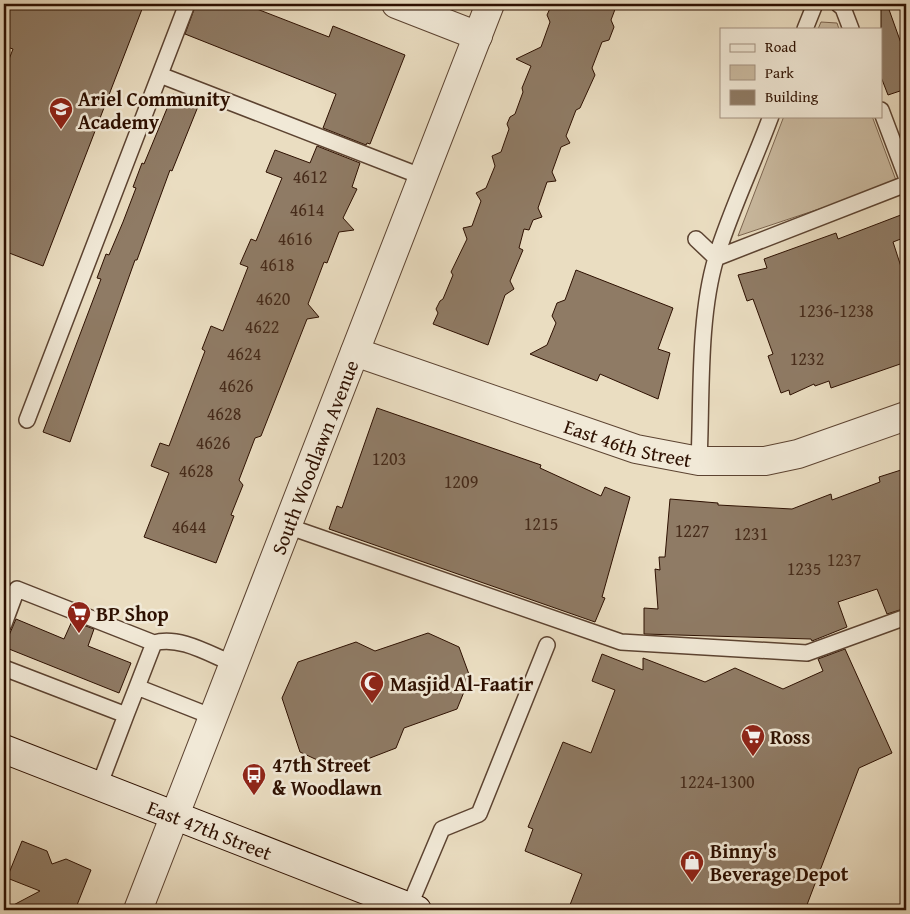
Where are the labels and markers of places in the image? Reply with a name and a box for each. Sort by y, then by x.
place label: Ariel Community Academy [78,84,231,136]
school or university icon: Ariel Community Academy [48,96,74,130]
place label: BP Shop [96,599,169,628]
supermarket icon: BP Shop [66,600,92,634]
place label: Masjid Al-Faatir [390,669,533,698]
mosque icon: Masjid Al-Faatir [359,670,385,704]
place label: Ross [770,722,810,751]
supermarket icon: Ross [740,723,766,757]
place label: 47th Street & Woodlawn [272,750,382,802]
bus stop icon: 47th Street & Woodlawn [241,762,267,796]
place label: Binny's Beverage Depot [710,836,849,888]
shop icon: Binny's Beverage Depot [679,849,705,883]

